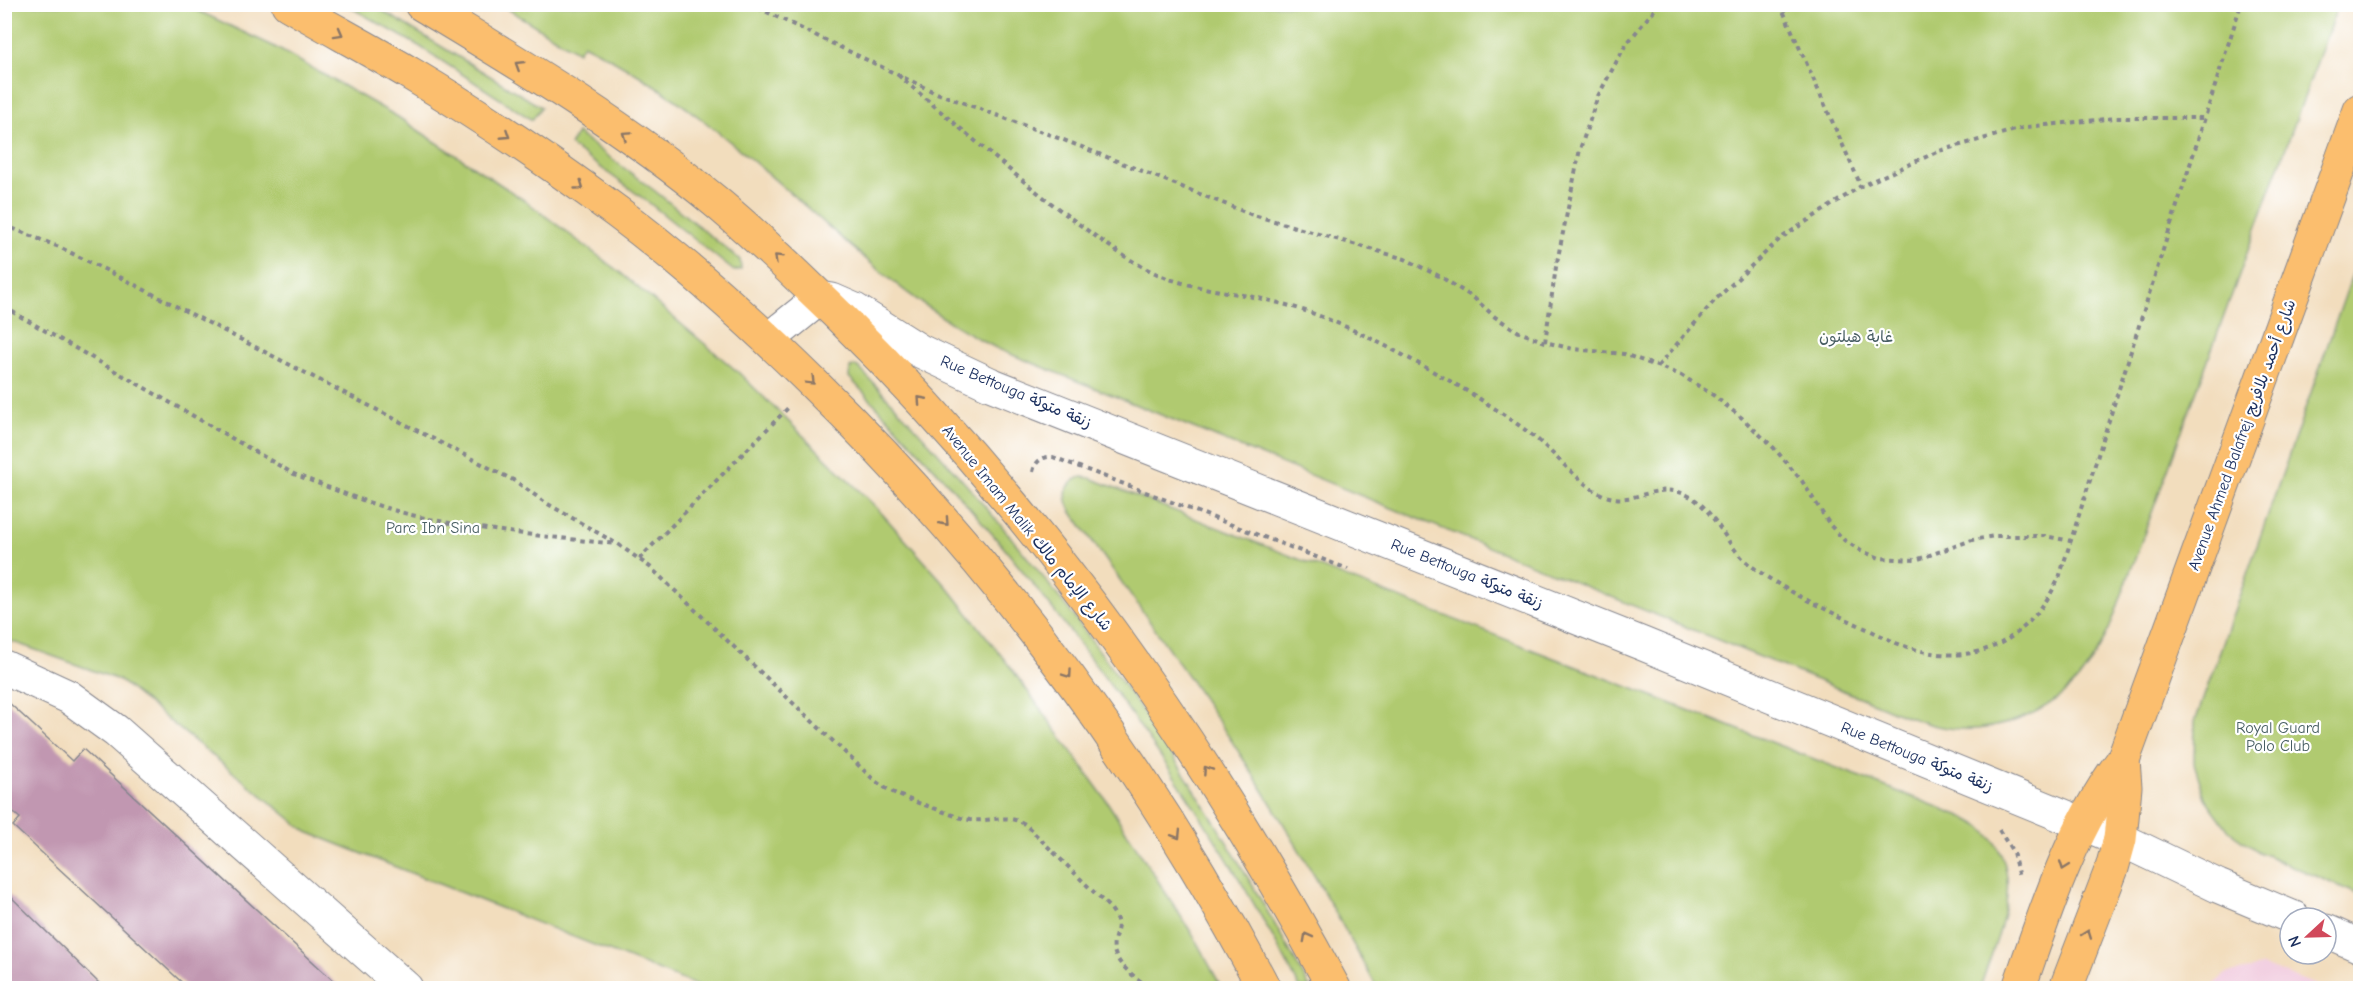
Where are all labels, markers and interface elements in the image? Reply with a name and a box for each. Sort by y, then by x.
one-way arrow [333,26,343,37]
one-way arrow [515,60,525,72]
one-way arrow [499,127,510,138]
one-way arrow [622,131,633,142]
one-way arrow [573,179,584,190]
one-way arrow [774,254,785,265]
street label: Avenue Ahmed Balafrej شارع أحمد بلافريج [2184,297,2301,574]
park label: غابة هيلتون [1819,328,1893,347]
street label: Rue Bettouga زنقة متوكة [937,352,1094,433]
one-way arrow [804,373,815,384]
one-way arrow [917,396,928,406]
street label: Avenue Imam Malik شارع الإمام مالك [936,422,1116,636]
one-way arrow [938,515,949,526]
park label: Parc Ibn Sina [386,519,480,537]
street label: Rue Bettouga زنقة متوكة [1388,535,1546,614]
one-way arrow [1061,667,1072,678]
street label: Rue Bettouga زنقة متوكة [1838,718,1996,797]
park label: Royal Guard Polo Club [2236,719,2320,755]
one-way arrow [1203,765,1214,776]
one-way arrow [1169,829,1181,839]
one-way arrow [2059,860,2072,871]
north arrow [2278,906,2338,966]
one-way arrow [2079,929,2092,940]
one-way arrow [1303,933,1314,943]
text: N [2285,933,2305,949]

